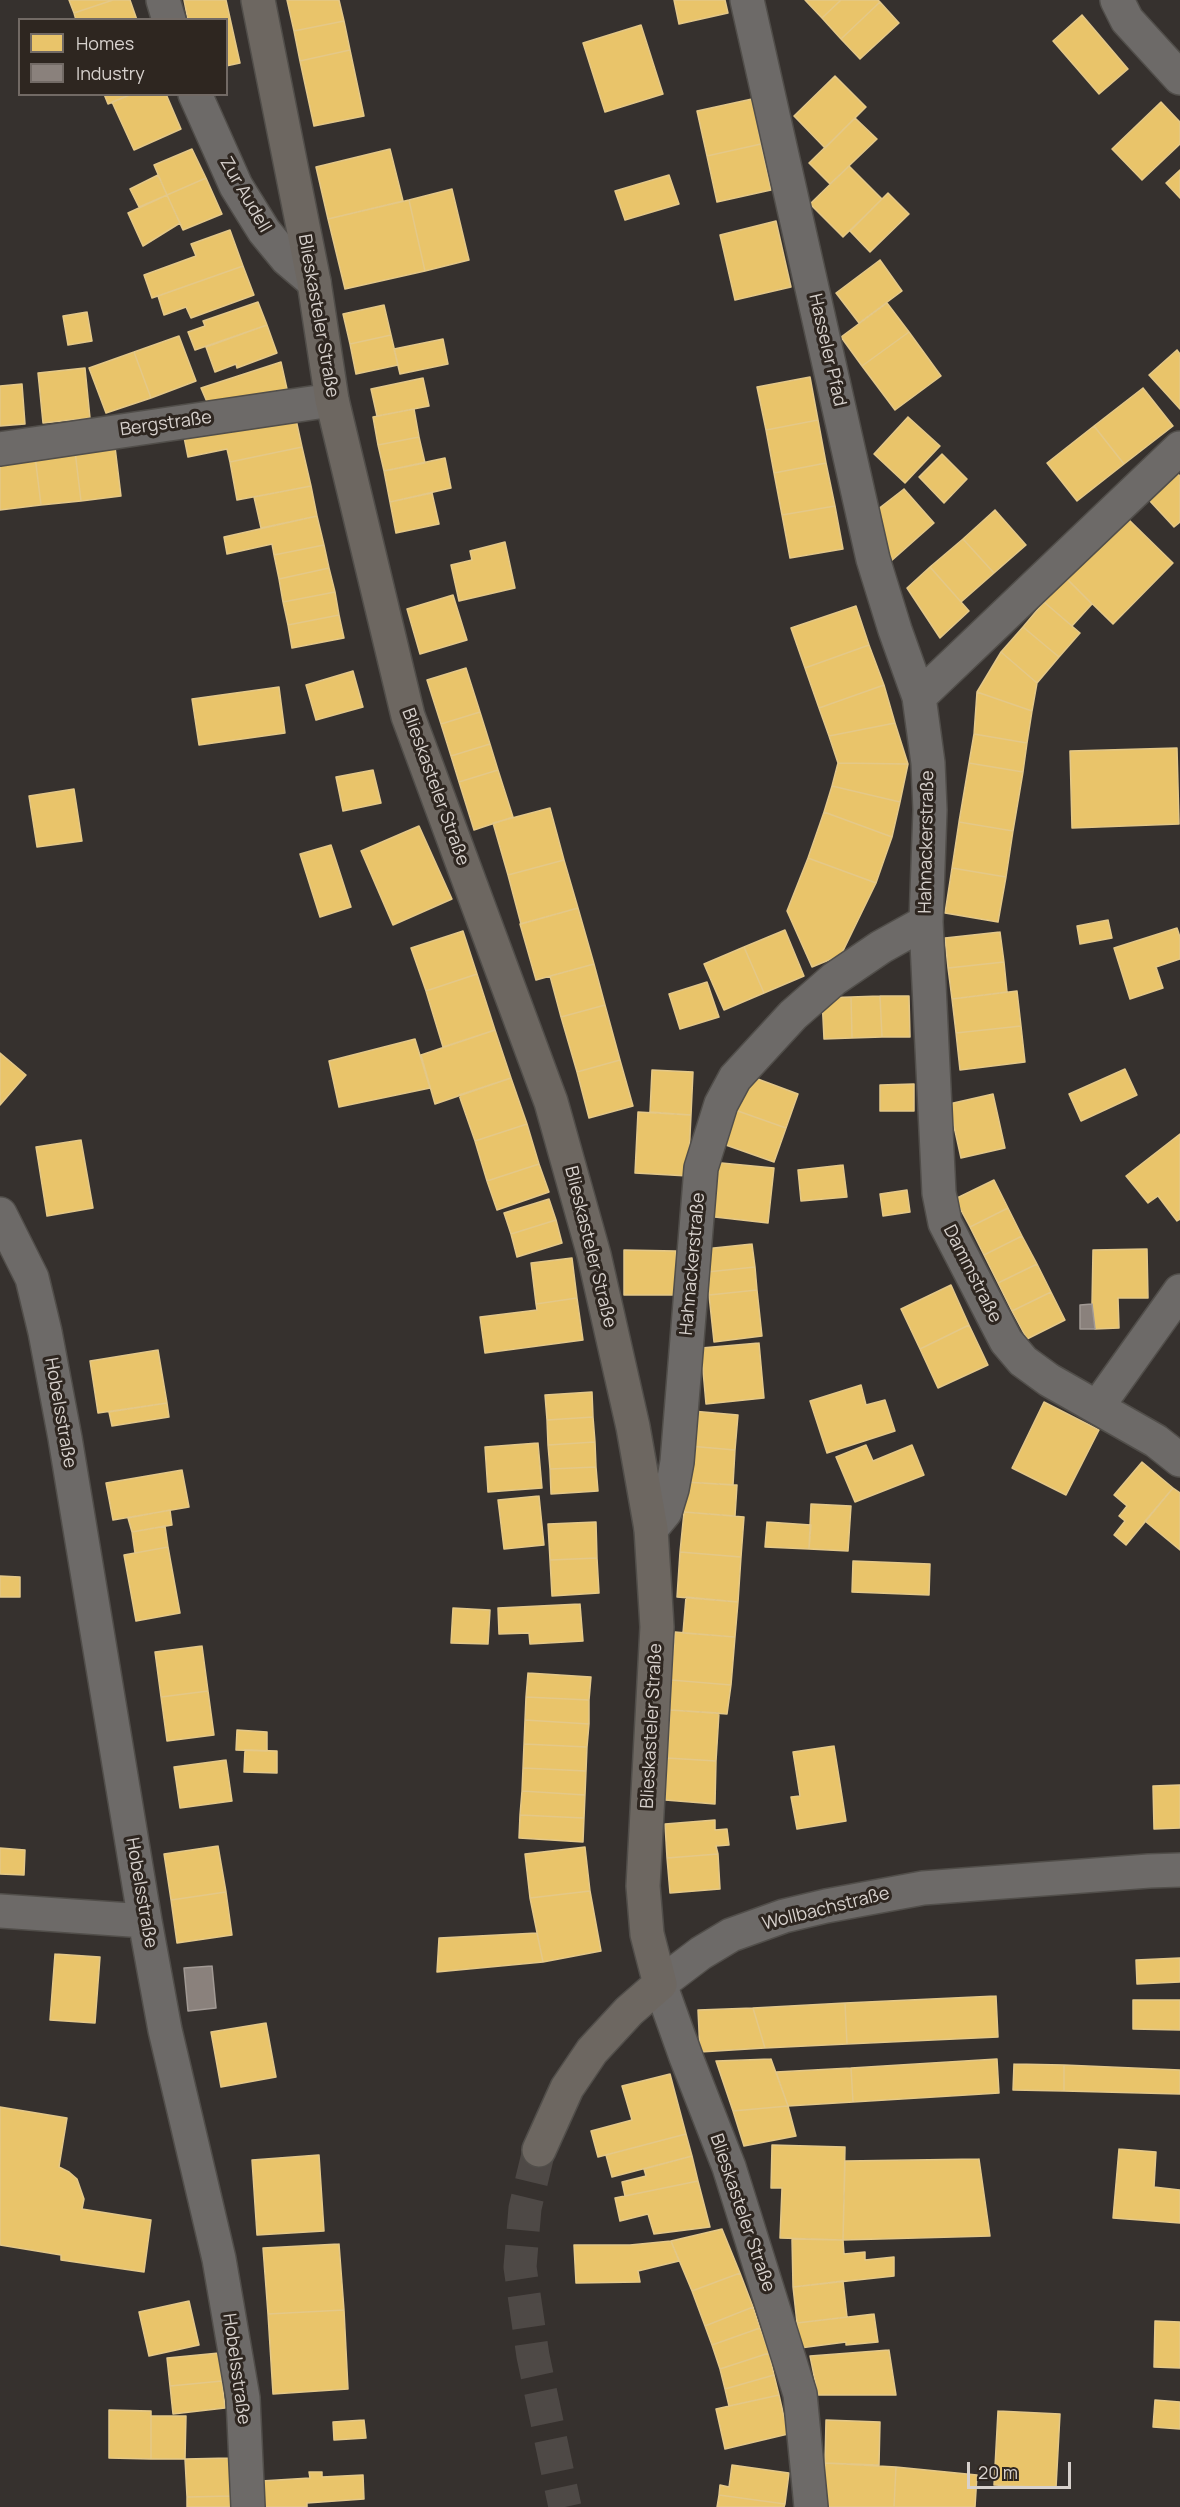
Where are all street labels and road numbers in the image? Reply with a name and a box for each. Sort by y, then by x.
street label: Zur Audell [215,153,275,237]
street label: Blieskasteler Straße [293,233,343,399]
street label: Hasseler Pfad [804,292,850,408]
street label: Bergstraße [119,407,213,441]
street label: Blieskasteler Straße [397,705,473,869]
street label: Hahnackerstraße [915,770,939,914]
street label: Blieskasteler Straße [559,1164,621,1330]
street label: Hahnackerstraße [676,1192,710,1336]
street label: Dammstraße [938,1222,1006,1326]
street label: Hobelsstraße [40,1356,80,1470]
street label: Blieskasteler Straße [637,1643,667,1809]
street label: Hobelsstraße [121,1836,161,1950]
street label: Wollbachstraße [760,1883,892,1935]
street label: Blieskasteler Straße [705,2131,779,2295]
street label: Hobelsstraße [218,2312,254,2426]

